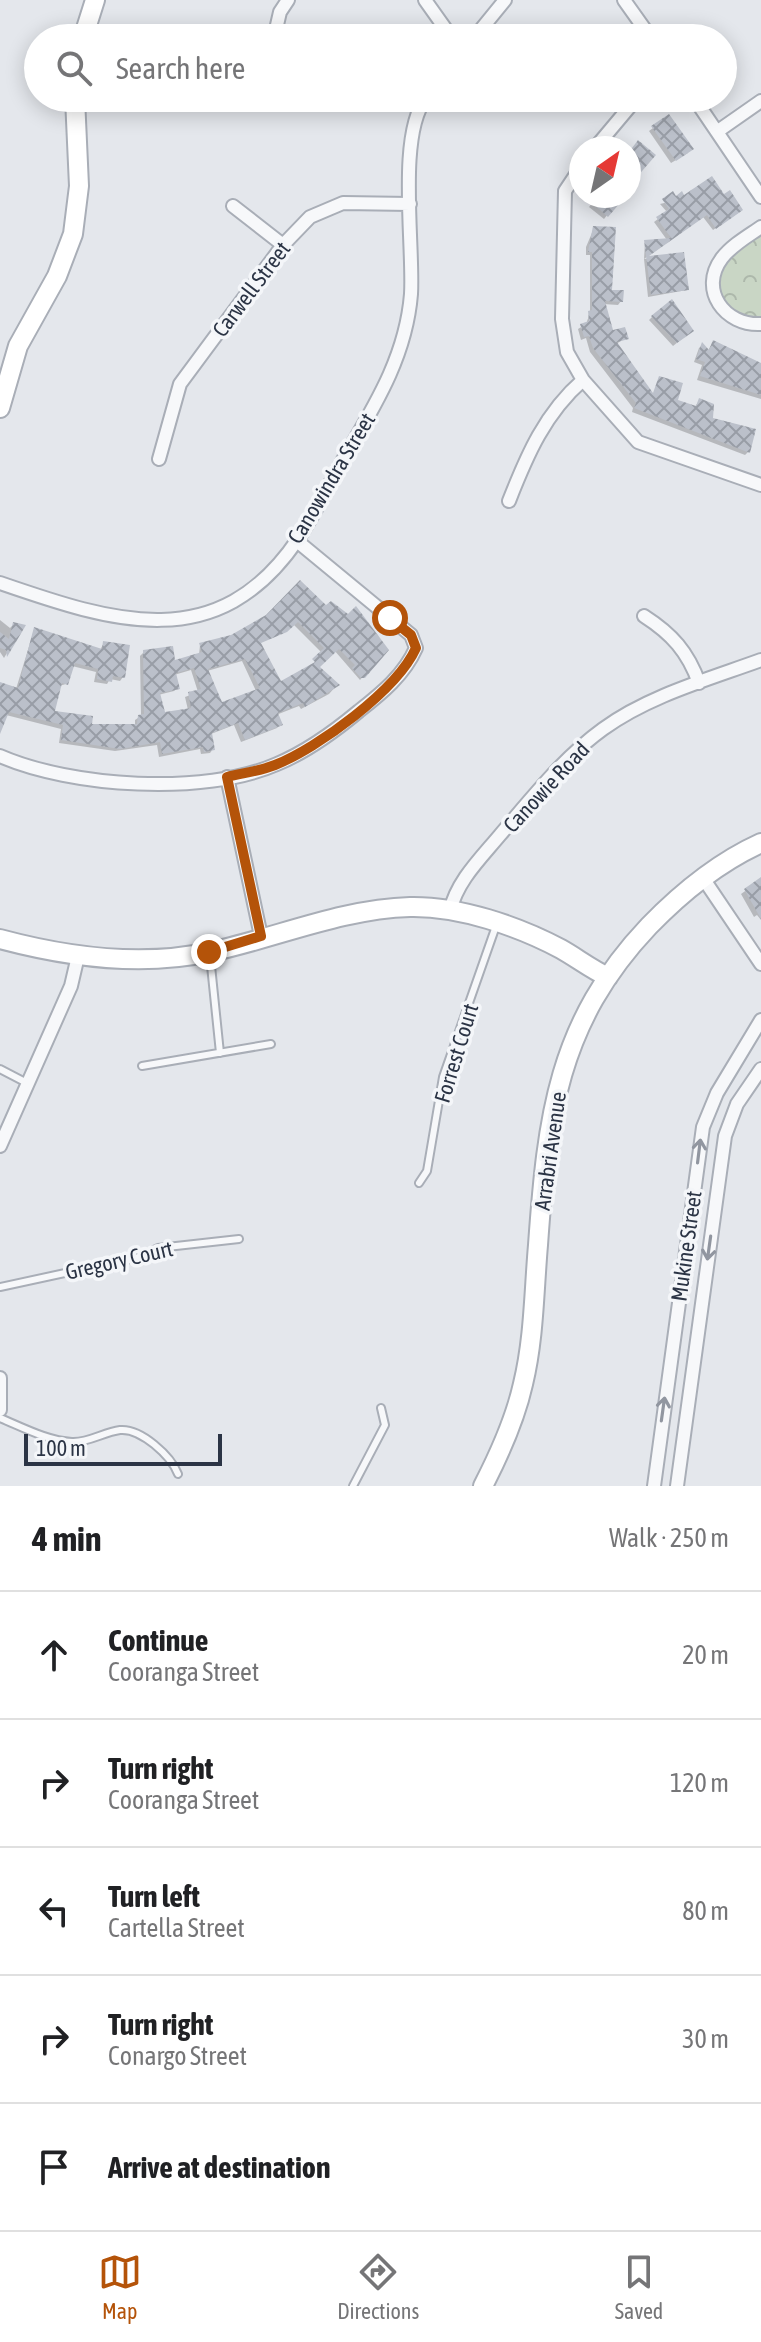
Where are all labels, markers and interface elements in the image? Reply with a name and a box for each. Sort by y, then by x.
search box [24,24,737,112]
icon: search [52,46,96,90]
text: Search here [116,51,245,85]
north arrow [569,136,641,208]
street label: Carwell Street [207,236,295,342]
street label: Canowindra Street [282,408,380,548]
route start [372,600,408,636]
street label: Canowie Road [498,736,594,838]
route end [191,934,227,970]
street label: Forrest Court [429,1000,483,1106]
street label: Arrabri Avenue [529,1090,571,1212]
one-way arrow [692,1139,707,1164]
street label: Mukine Street [665,1189,707,1303]
street label: Gregory Court [63,1235,175,1285]
one-way arrow [701,1235,716,1261]
one-way arrow [656,1396,671,1422]
scale bar [24,1430,222,1466]
text: 100 m [36,1435,86,1461]
text: 4 min [32,1519,101,1558]
text: Walk · 250 m [609,1523,729,1553]
text: Continue [108,1623,208,1657]
icon: ahead [32,1633,76,1677]
text: 20 m [682,1640,729,1670]
text: Cooranga Street [108,1657,259,1687]
text: Turn right [108,1751,214,1785]
icon: right [32,1761,76,1805]
text: 120 m [670,1768,729,1798]
text: Cooranga Street [108,1785,259,1815]
text: Turn left [108,1879,200,1913]
icon: left [32,1889,76,1933]
text: 80 m [682,1896,729,1926]
text: Cartella Street [108,1913,245,1943]
text: Turn right [108,2007,214,2041]
icon: right [32,2017,76,2061]
text: 30 m [682,2024,729,2054]
text: Conargo Street [108,2041,247,2071]
icon: arrive [32,2145,76,2189]
text: Arrive at destination [108,2150,330,2184]
tab: Map [98,2250,142,2324]
tab: Directions [337,2250,419,2324]
tab: Saved [615,2250,663,2324]

